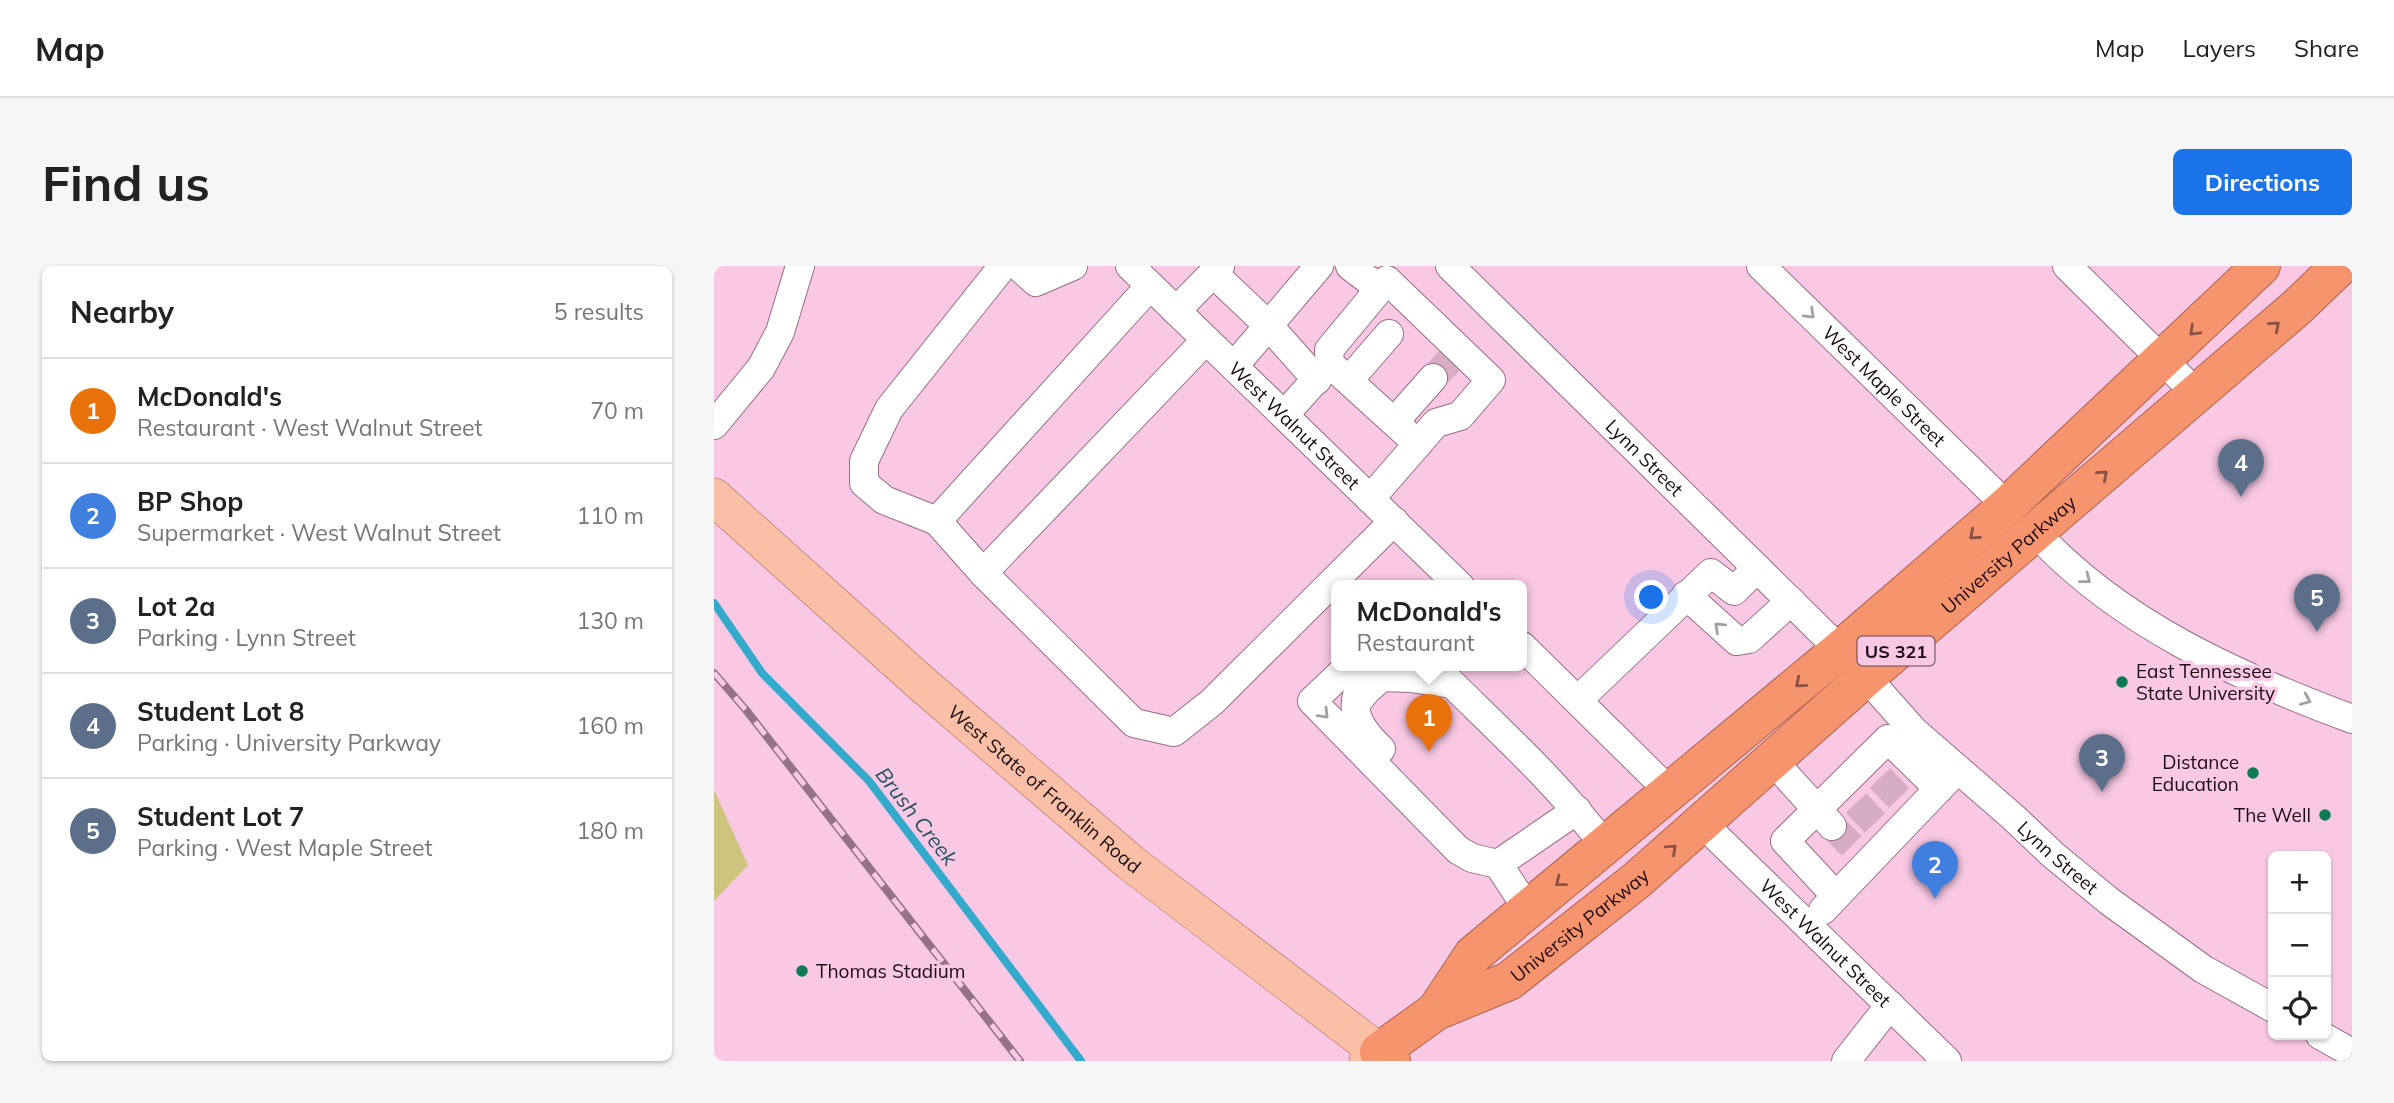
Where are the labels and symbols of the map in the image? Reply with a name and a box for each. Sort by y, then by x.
one-way arrow [1801,305,1814,318]
street label: West Maple Street [1817,321,1951,452]
one-way arrow [2189,322,2202,335]
one-way arrow [2267,322,2280,334]
street label: West Walnut Street [1224,356,1365,495]
street label: Lynn Street [1601,414,1689,501]
pin: 4 [2218,439,2264,497]
one-way arrow [2095,471,2108,483]
street label: University Parkway [1936,490,2081,619]
one-way arrow [1969,527,1982,539]
one-way arrow [2079,570,2091,583]
pin: 5 [2294,574,2340,632]
your location [1634,580,1668,614]
one-way arrow [1714,622,1727,635]
road number: US 321 [1858,636,1934,666]
place label: East Tennessee State University [2136,659,2275,705]
marker: East Tennessee State University [2114,674,2130,690]
one-way arrow [1796,675,1809,687]
one-way arrow [2299,691,2311,705]
pin: 1 [1406,694,1452,752]
street label: West State of Franklin Road [943,700,1146,878]
one-way arrow [1316,705,1329,718]
pin: 3 [2079,734,2125,792]
place label: Distance Education [2152,750,2239,796]
water label: Brush Creek [871,762,964,871]
marker: Distance Education [2245,765,2261,781]
place label: The Well [2234,803,2311,827]
marker: The Well [2317,807,2333,823]
street label: Lynn Street [2013,816,2104,899]
pin: 2 [1912,841,1958,899]
one-way arrow [1664,845,1677,857]
street label: University Parkway [1505,863,1654,987]
one-way arrow [1556,874,1568,887]
street label: West Walnut Street [1755,874,1896,1012]
place label: Thomas Stadium [816,959,965,983]
marker: Thomas Stadium [794,963,810,979]

